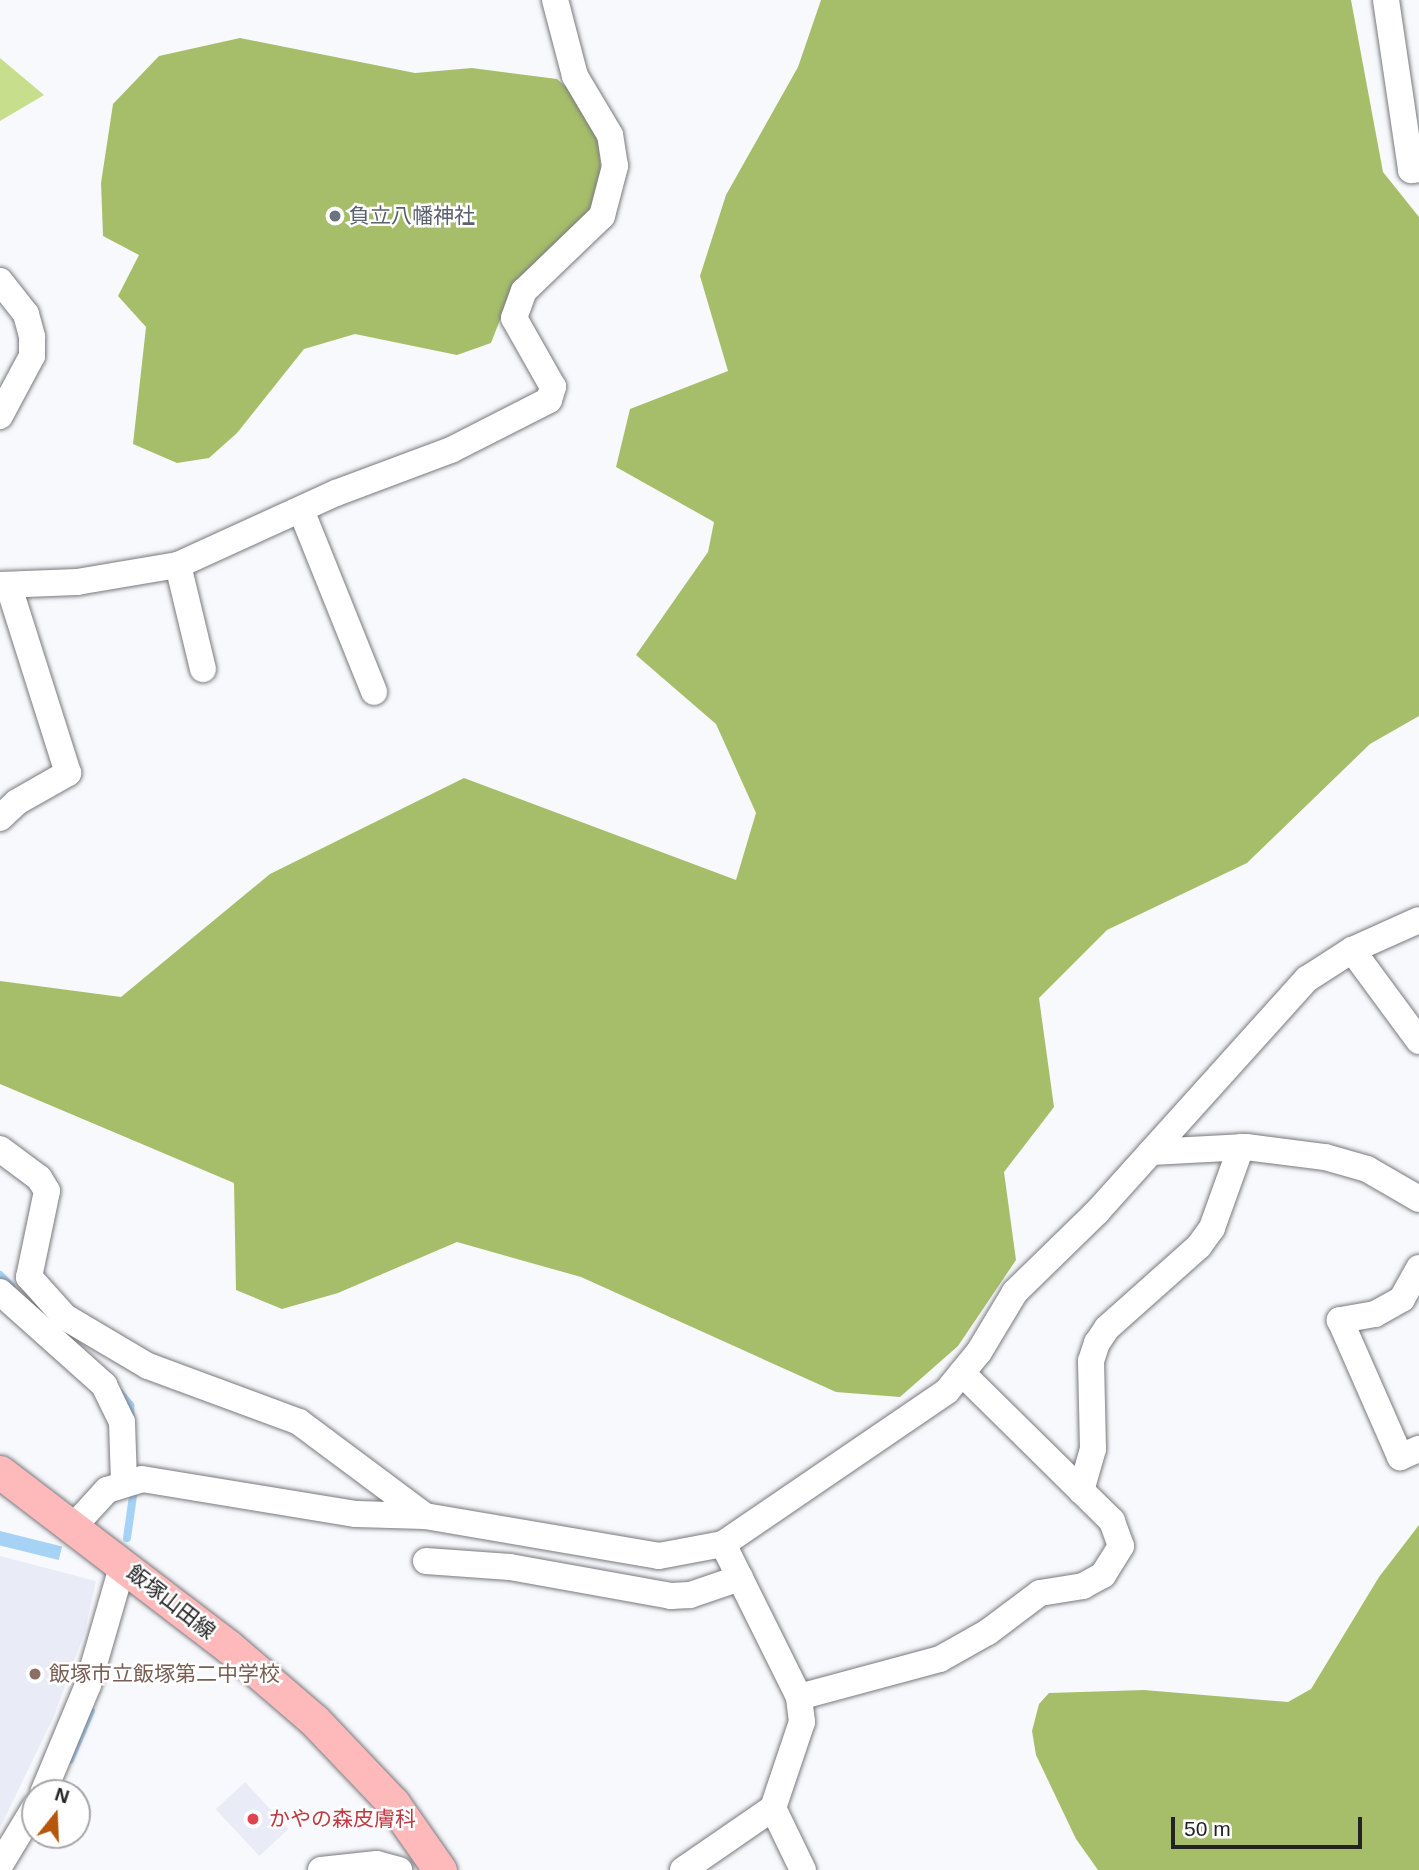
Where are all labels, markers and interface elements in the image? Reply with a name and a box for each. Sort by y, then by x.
place label: 負立八幡神社 [349,203,475,229]
marker: 負立八幡神社 [327,208,343,224]
street label: 飯塚山田線 [122,1560,220,1644]
place label: 飯塚市立飯塚第二中学校 [49,1661,280,1687]
marker: 飯塚市立飯塚第二中学校 [27,1666,43,1682]
north arrow [21,1779,91,1849]
text: N [52,1783,72,1808]
scale bar [1174,1804,1365,1848]
place label: かやの森皮膚科 [269,1806,416,1832]
marker: かやの森皮膚科 [243,1809,263,1829]
text: 50 m [1184,1817,1231,1840]

